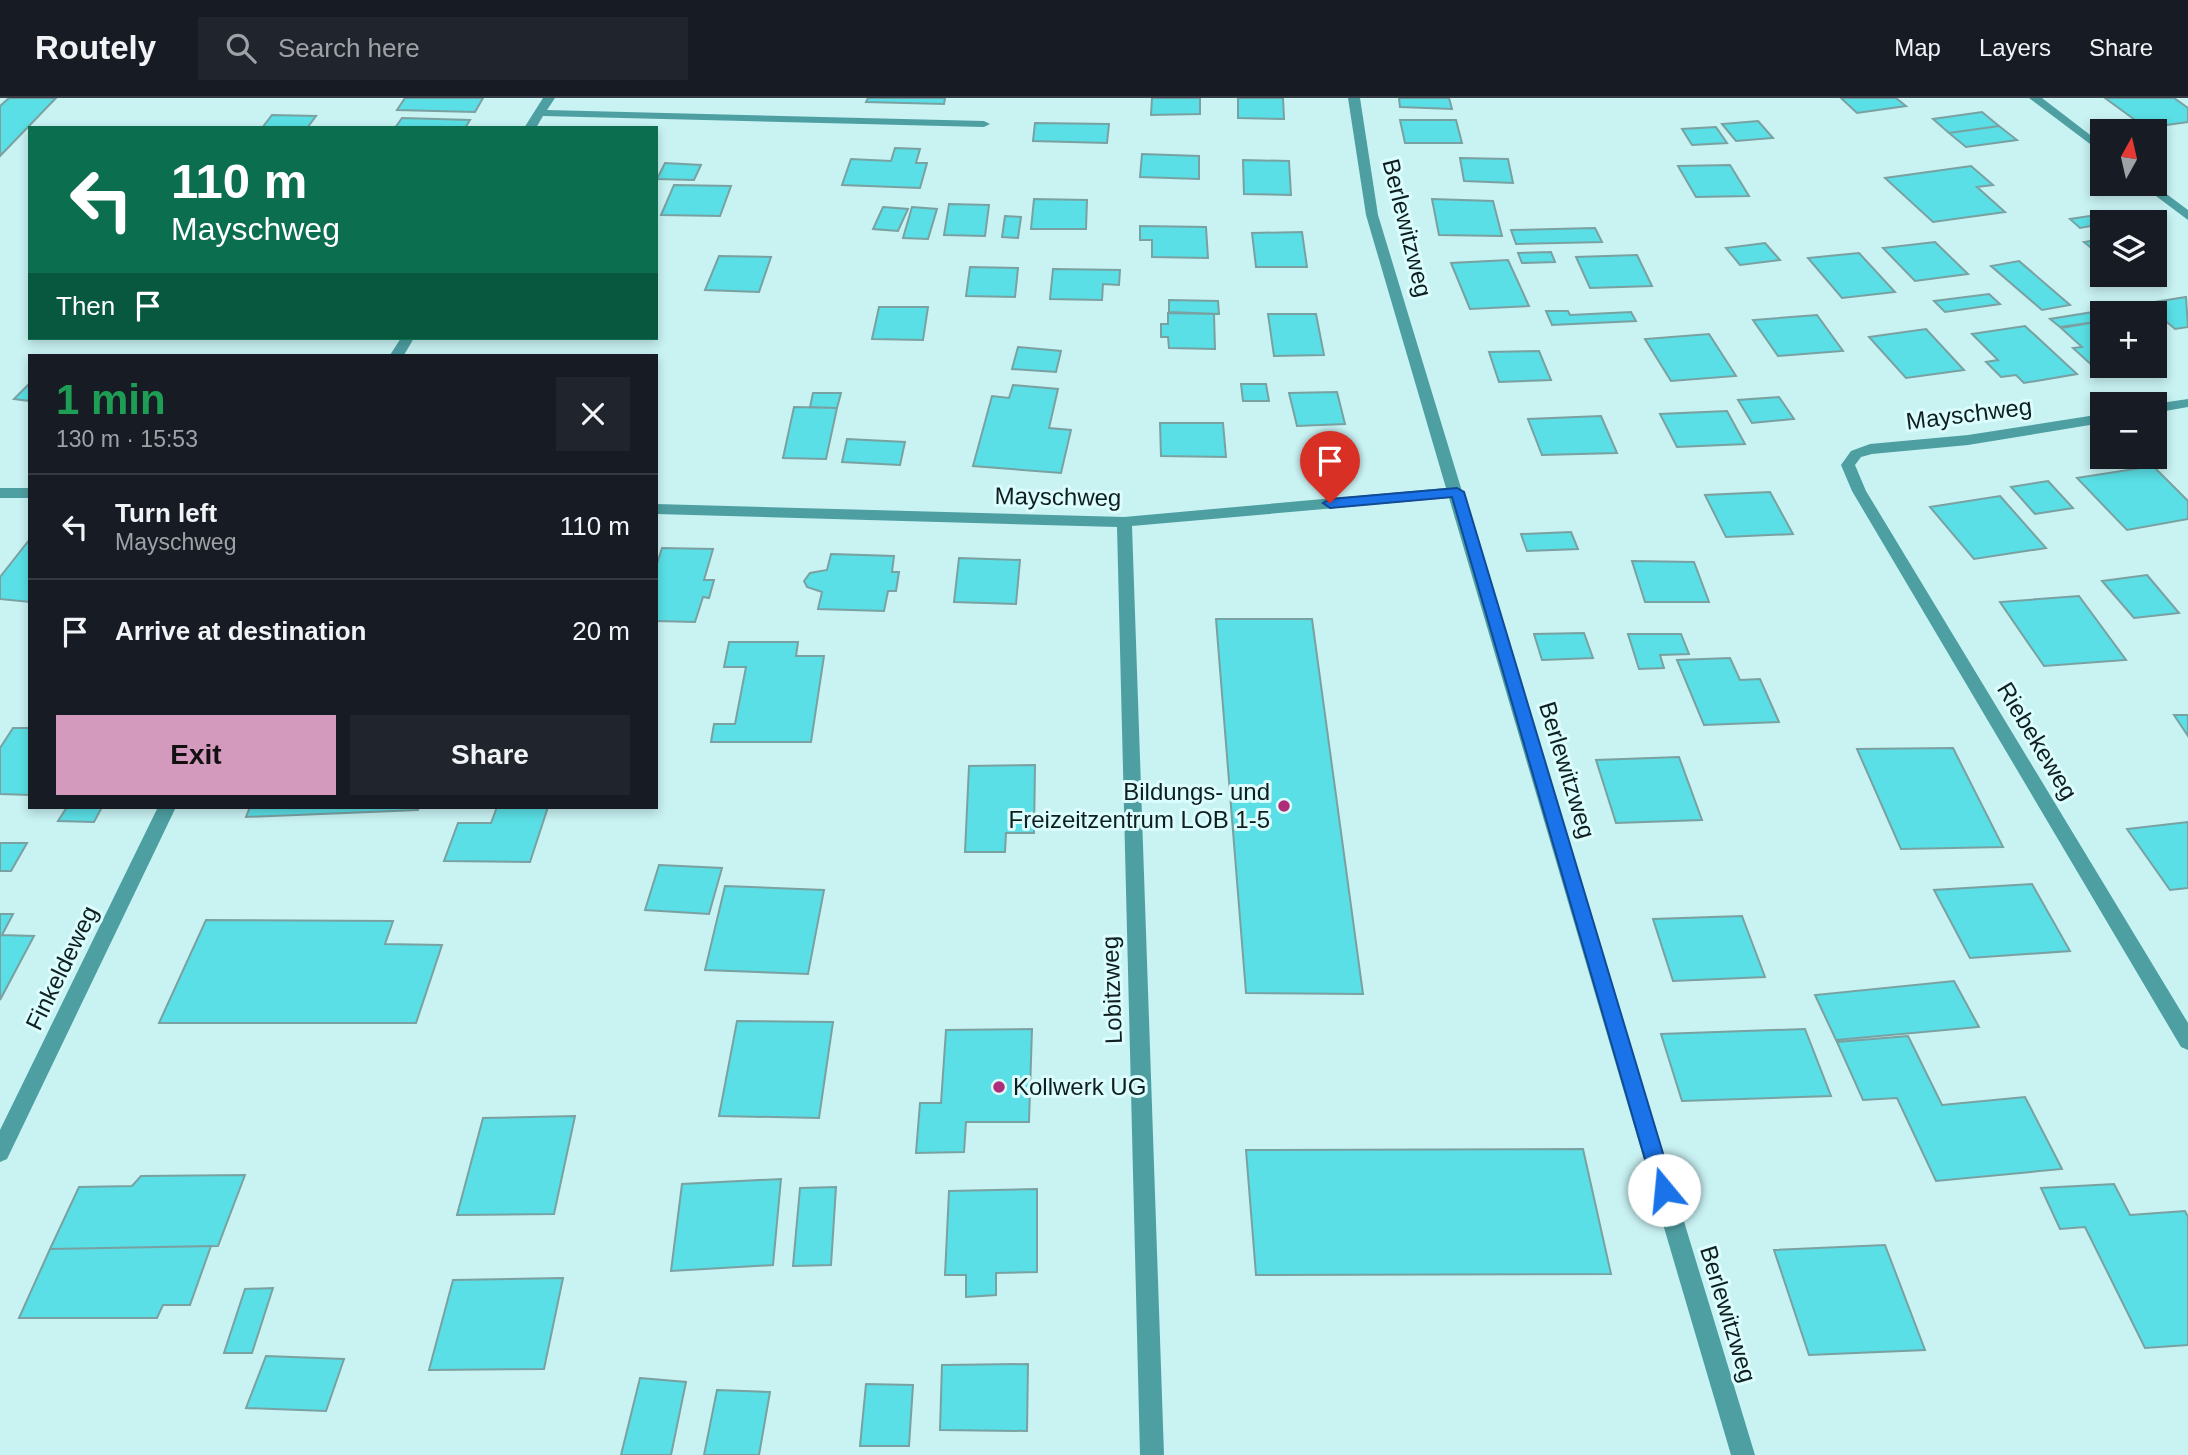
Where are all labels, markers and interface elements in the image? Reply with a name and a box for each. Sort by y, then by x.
search box [198,17,688,80]
text: Routely [35,29,156,66]
icon: search [222,29,260,67]
text: Search here [278,33,420,63]
text: Map [1894,34,1941,61]
text: Layers [1979,34,2051,61]
text: Share [2089,34,2153,61]
north arrow [2090,119,2166,196]
map controls [2090,119,2167,469]
icon: left [56,154,147,245]
text: 110 m [171,154,307,208]
street label: Berlewitzweg [1377,156,1438,300]
button: layers [2090,210,2167,287]
text: Mayschweg [171,211,340,247]
icon: arrive [129,287,167,325]
text: Then [56,291,115,321]
button: + [2090,301,2167,378]
text: 1 min [56,376,166,423]
button: close [556,377,630,451]
street label: Mayschweg [1904,392,2033,435]
button: − [2090,392,2167,469]
text: 130 m · 15:53 [56,426,198,452]
pin [1300,431,1360,503]
icon: arrive [1311,442,1349,480]
street label: Mayschweg [994,482,1122,511]
text: Turn left [115,498,217,528]
icon: left [56,508,94,546]
text: 110 m [560,511,630,541]
text: Mayschweg [115,529,236,555]
icon: arrive [56,613,94,651]
text: Arrive at destination [115,616,366,646]
text: 20 m [572,616,630,646]
street label: Riebekeweg [1992,677,2083,804]
street label: Berlewitzweg [1534,698,1601,841]
button: Exit [56,715,336,795]
button: Share [350,715,630,795]
place label: Bildungs- und Freizeitzentrum LOB 1-5 [1009,778,1270,833]
marker: Bildungs- und Freizeitzentrum LOB 1-5 [1276,798,1292,814]
street label: Finkeldeweg [20,901,103,1034]
street label: Lobitzweg [1096,936,1127,1044]
place label: Kollwerk UG [1013,1073,1146,1100]
marker: Kollwerk UG [991,1079,1007,1095]
position arrow [1627,1153,1701,1227]
street label: Berlewitzweg [1695,1242,1762,1385]

